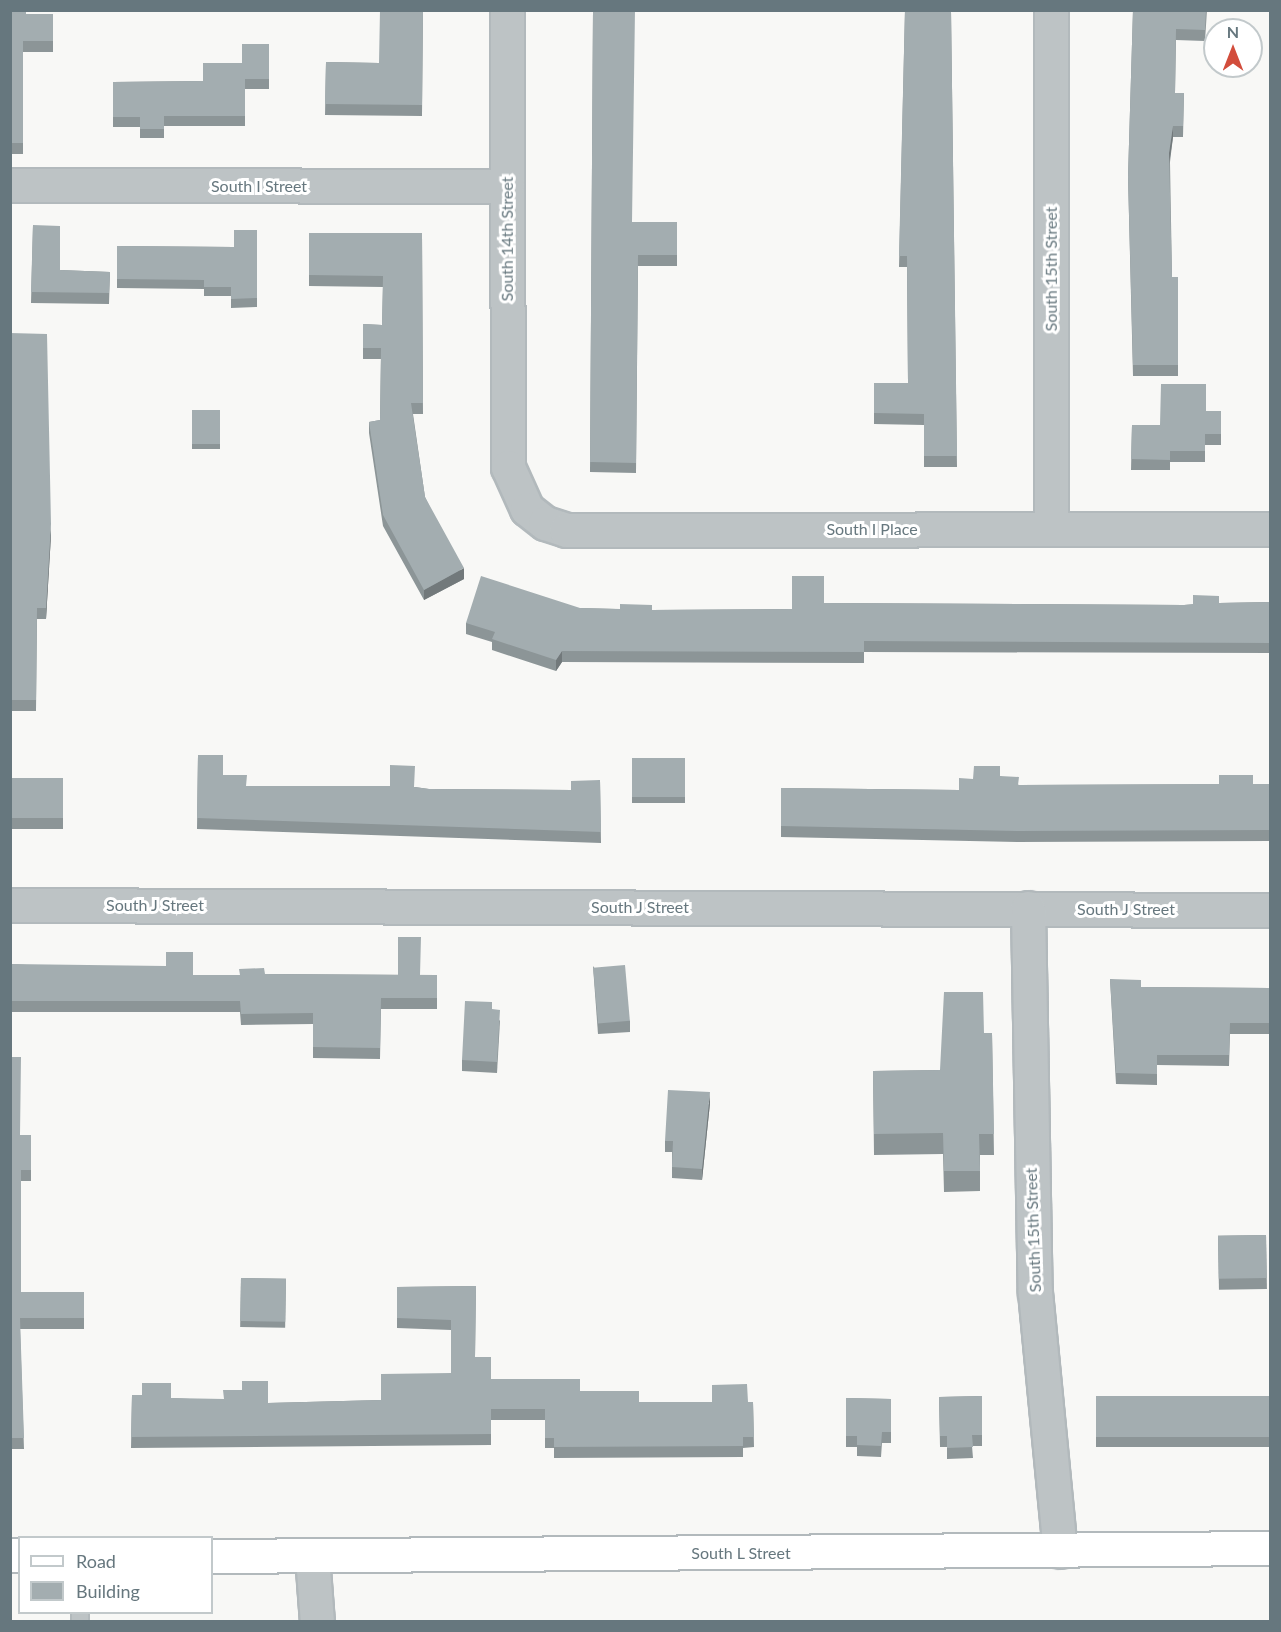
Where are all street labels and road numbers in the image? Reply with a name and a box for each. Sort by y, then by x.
street label: South I Street [211,176,307,196]
street label: South 14th Street [497,177,517,301]
street label: South 15th Street [1041,207,1061,331]
street label: South I Place [826,519,918,539]
street label: South J Street [106,895,204,915]
street label: South J Street [591,897,689,917]
street label: South J Street [1077,899,1175,919]
street label: South 15th Street [1021,1167,1045,1293]
street label: South L Street [691,1543,791,1563]

